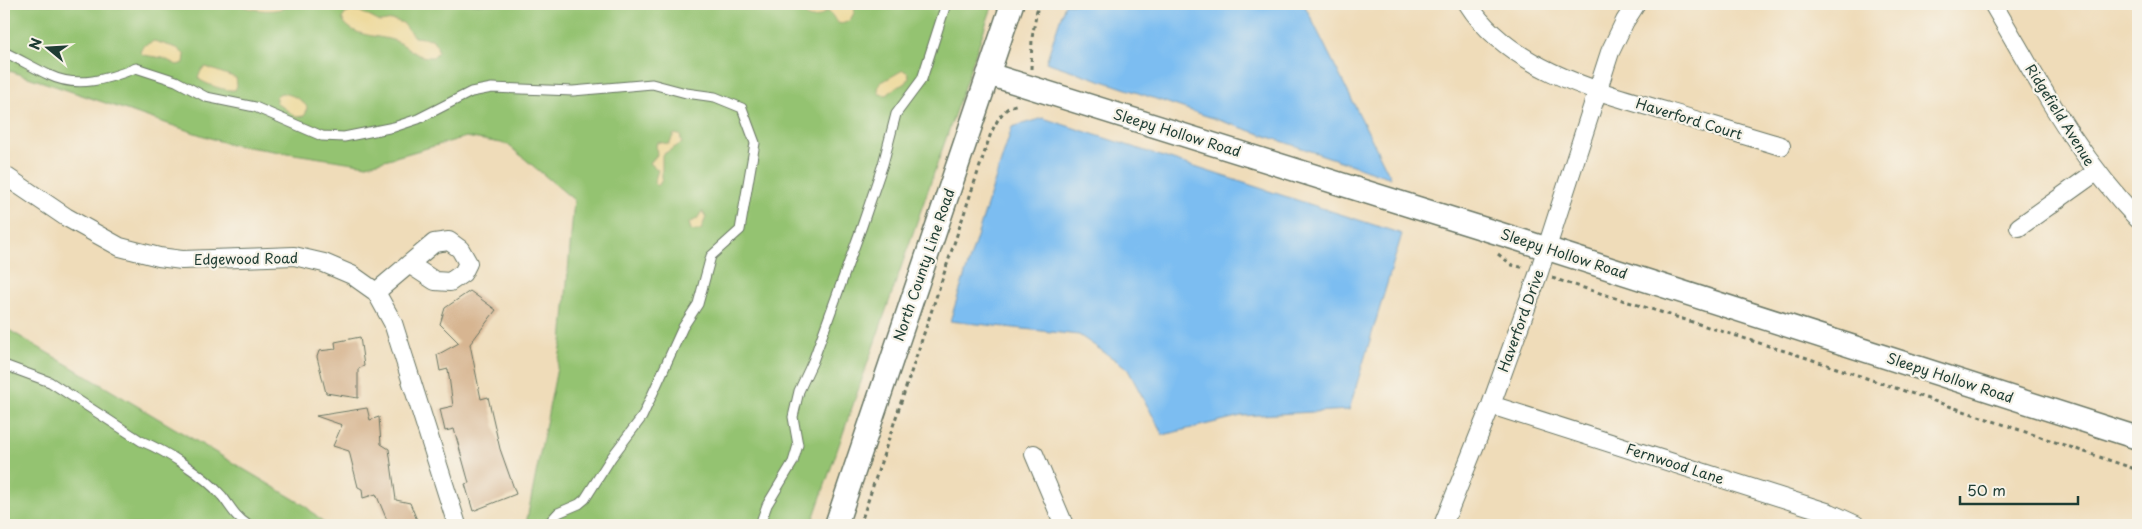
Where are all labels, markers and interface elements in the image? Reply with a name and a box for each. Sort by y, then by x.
north arrow [22,22,72,72]
text: N [23,35,47,52]
street label: Ridgefield Avenue [2021,60,2100,170]
street label: Haverford Court [1633,92,1745,145]
street label: Sleepy Hollow Road [1111,103,1243,162]
street label: North County Line Road [888,186,960,344]
street label: Sleepy Hollow Road [1498,223,1630,284]
street label: Edgewood Road [194,247,298,270]
street label: Haverford Drive [1492,267,1549,375]
street label: Sleepy Hollow Road [1884,347,2016,408]
street label: Fernwood Lane [1623,438,1727,489]
scale bar [1960,474,2077,506]
text: 50 m [1967,478,2006,501]

